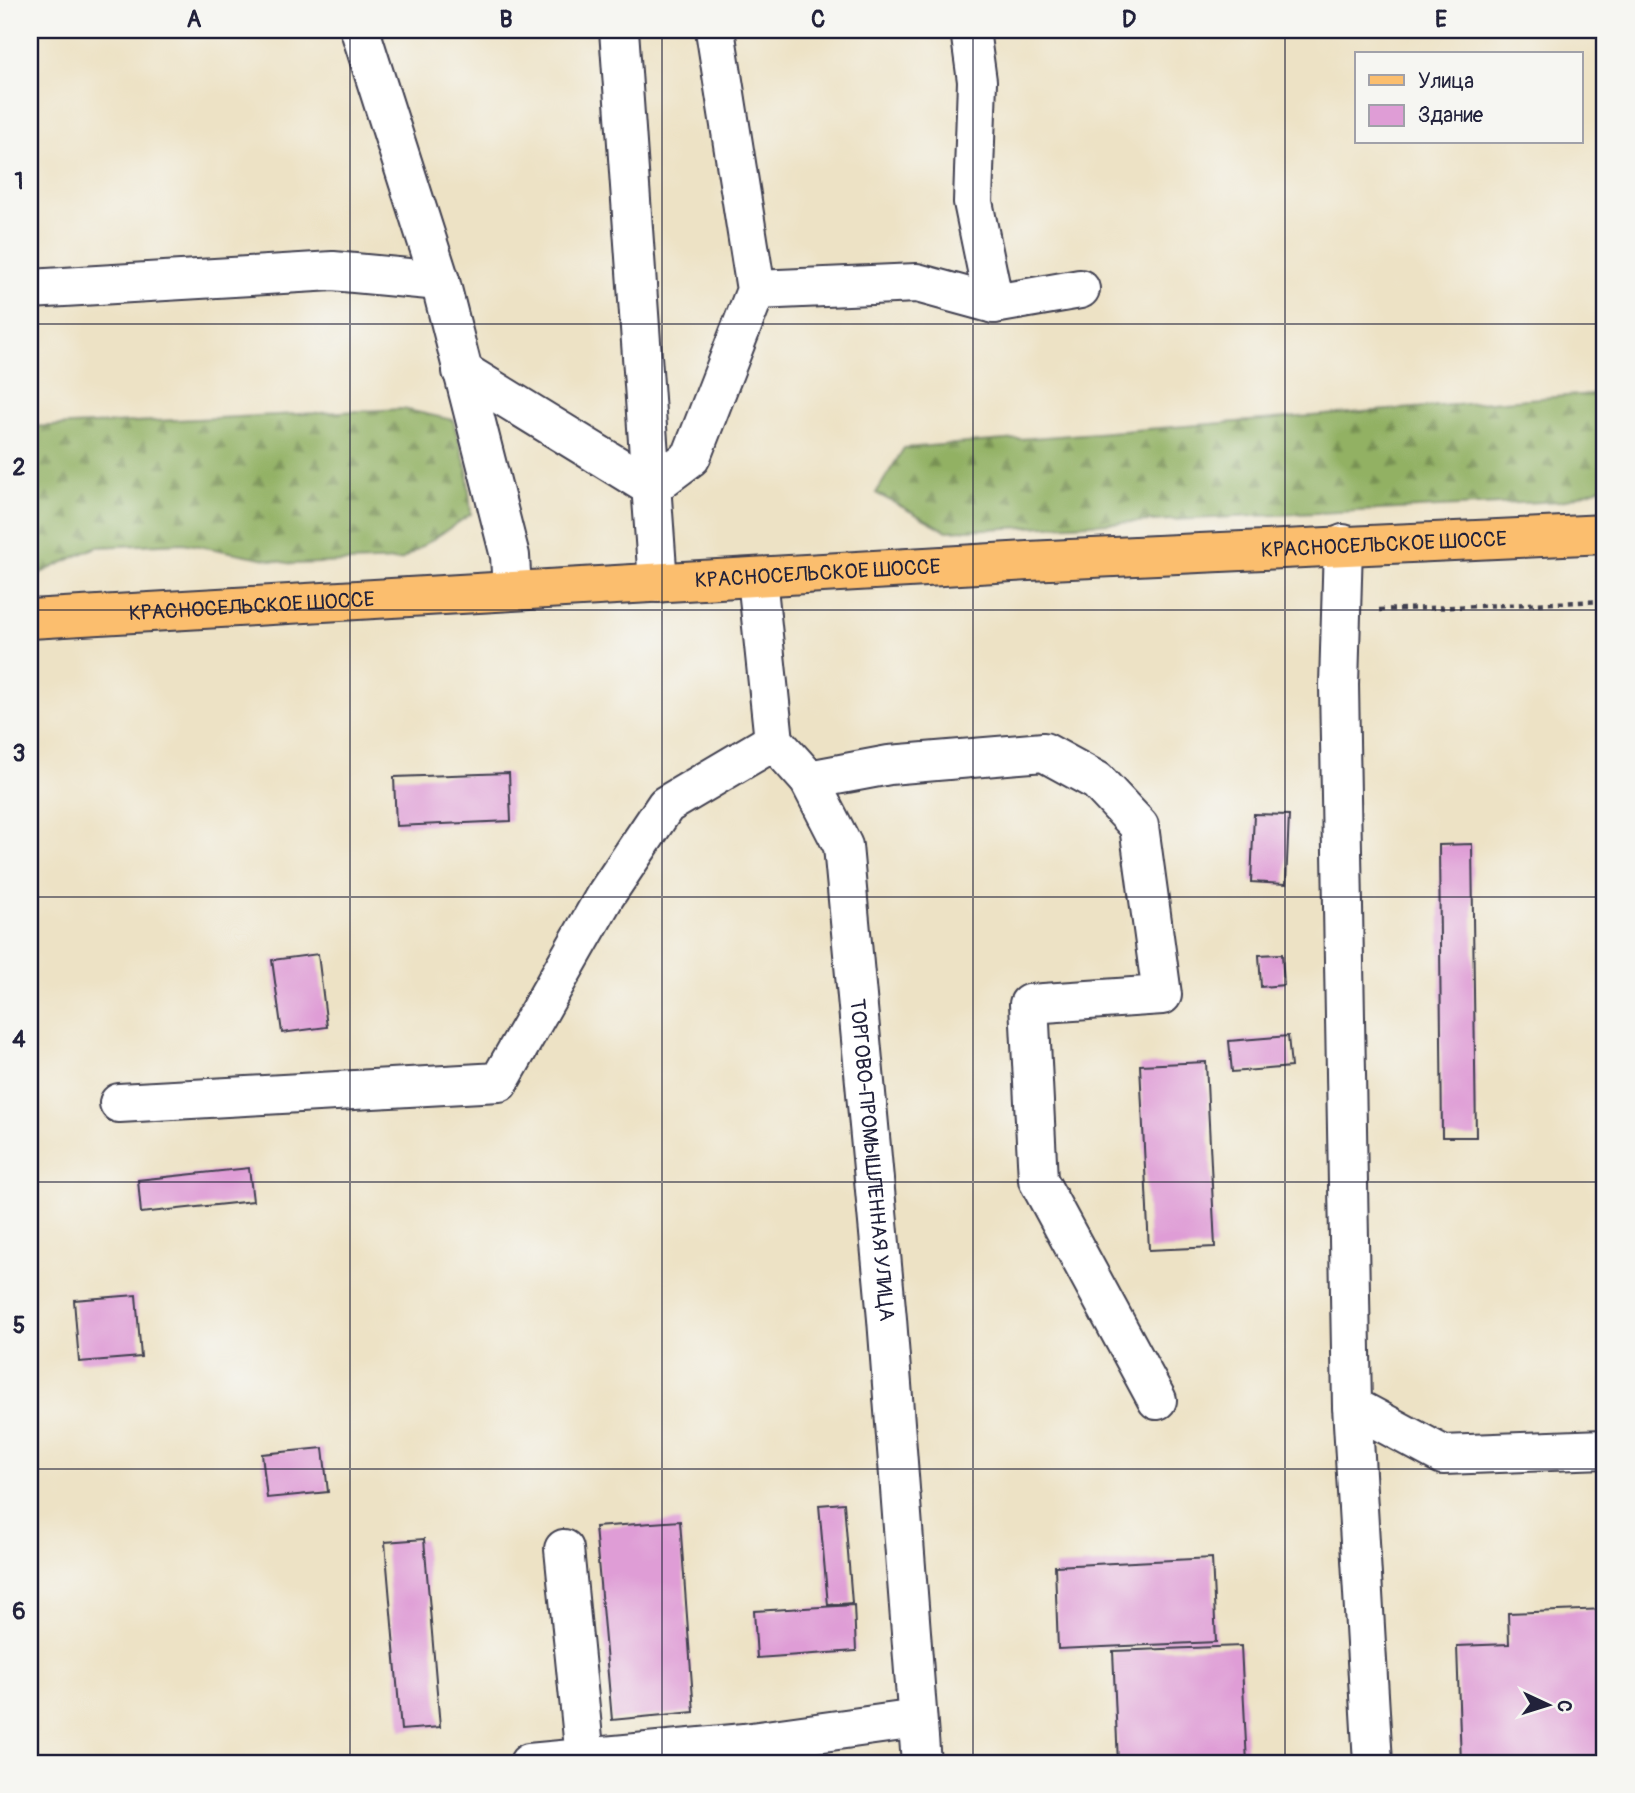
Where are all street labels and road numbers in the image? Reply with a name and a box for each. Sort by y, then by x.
street label: КРАСНОСЕЛЬСКОЕ ШОССЕ [1260,525,1508,564]
street label: КРАСНОСЕЛЬСКОЕ ШОССЕ [694,553,941,594]
street label: КРАСНОСЕЛЬСКОЕ ШОССЕ [128,585,375,627]
street label: ТОРГОВО-ПРОМЫШЛЕННАЯ УЛИЦА [844,998,901,1323]

